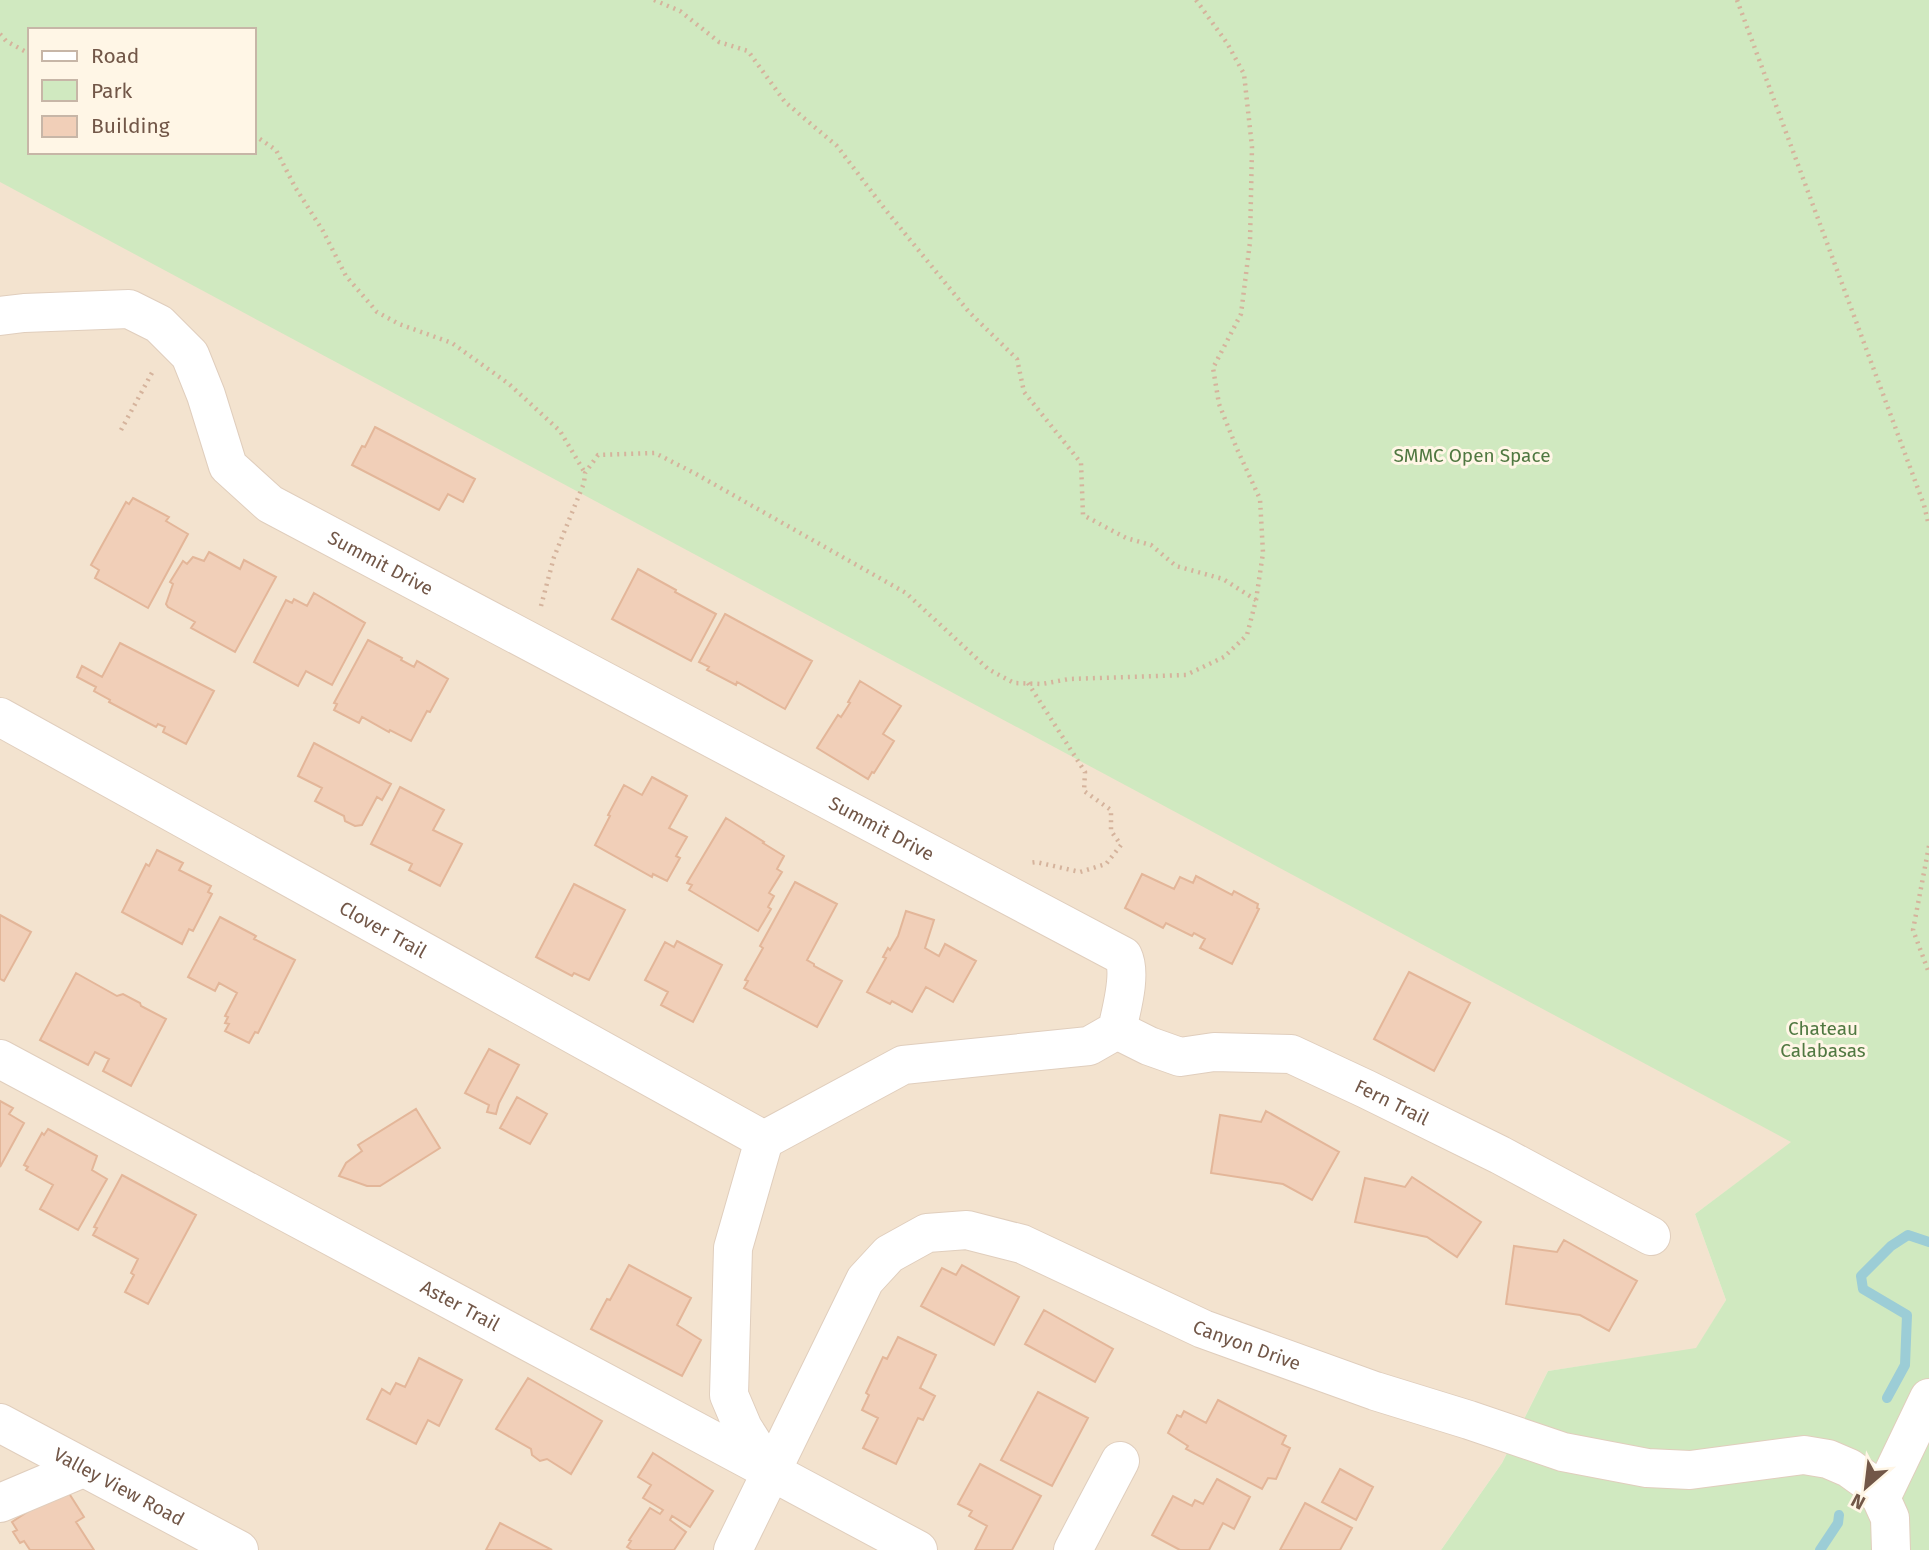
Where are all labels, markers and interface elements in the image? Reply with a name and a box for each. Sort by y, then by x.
legend [28,28,256,154]
text: Road [91,43,139,69]
text: Park [91,78,133,104]
text: Building [91,113,170,139]
park label: SMMC Open Space [1393,444,1551,467]
street label: Summit Drive [324,525,437,600]
street label: Summit Drive [825,791,938,865]
street label: Clover Trail [336,896,431,963]
park label: Chateau Calabasas [1780,1017,1866,1062]
street label: Fern Trail [1351,1074,1433,1130]
street label: Aster Trail [417,1275,504,1336]
street label: Canyon Drive [1189,1314,1304,1375]
street label: Valley View Road [50,1442,188,1530]
north arrow [1831,1452,1901,1522]
text: N [1847,1488,1869,1515]

